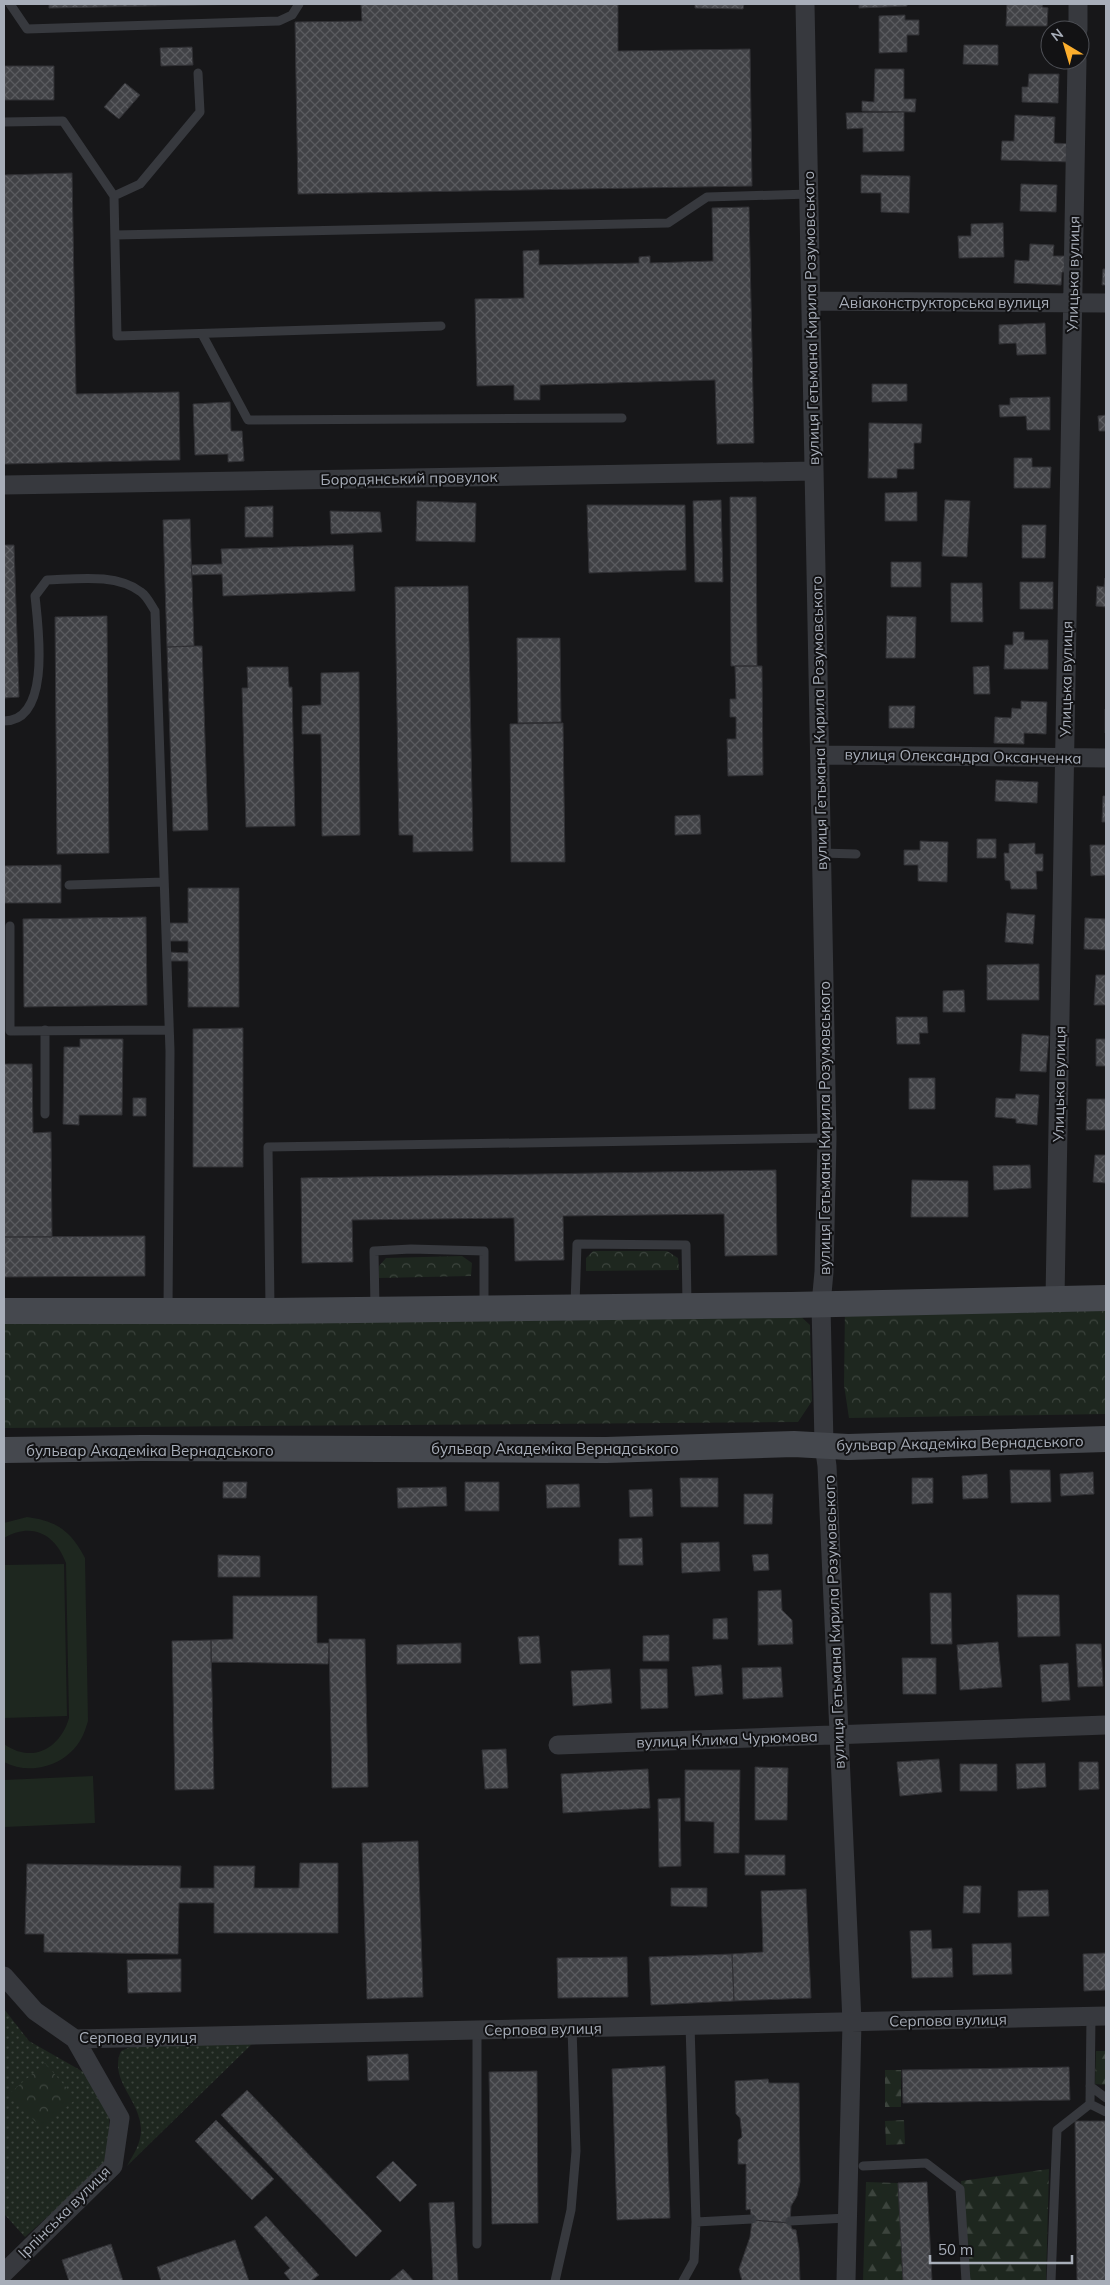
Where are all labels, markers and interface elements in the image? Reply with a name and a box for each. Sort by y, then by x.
north arrow [1040,20,1090,70]
text: N [1047,24,1067,45]
street label: вулиця Гетьмана Кирила Розумовського [799,171,823,465]
street label: Улицька вулиця [1062,216,1084,333]
street label: Авіаконструкторська вулиця [839,293,1049,312]
street label: Бородянський провулок [320,467,499,489]
street label: вулиця Гетьмана Кирила Розумовського [807,576,831,870]
street label: Улицька вулиця [1055,621,1077,738]
street label: вулиця Олександра Оксанченка [844,744,1082,768]
street label: вулиця Гетьмана Кирила Розумовського [815,981,834,1275]
street label: Улицька вулиця [1048,1026,1070,1143]
street label: бульвар Академіка Вернадського [836,1431,1084,1455]
street label: бульвар Академіка Вернадського [431,1439,679,1458]
street label: бульвар Академіка Вернадського [26,1441,274,1460]
street label: вулиця Гетьмана Кирила Розумовського [819,1475,849,1769]
street label: вулиця Клима Чурюмова [636,1726,818,1752]
street label: Серпова вулиця [889,2009,1007,2031]
street label: Серпова вулиця [484,2018,602,2040]
street label: Серпова вулиця [79,2028,197,2047]
street label: Ірпінська вулиця [14,2162,114,2262]
scale bar [930,2232,1072,2264]
text: 50 m [938,2240,973,2259]

